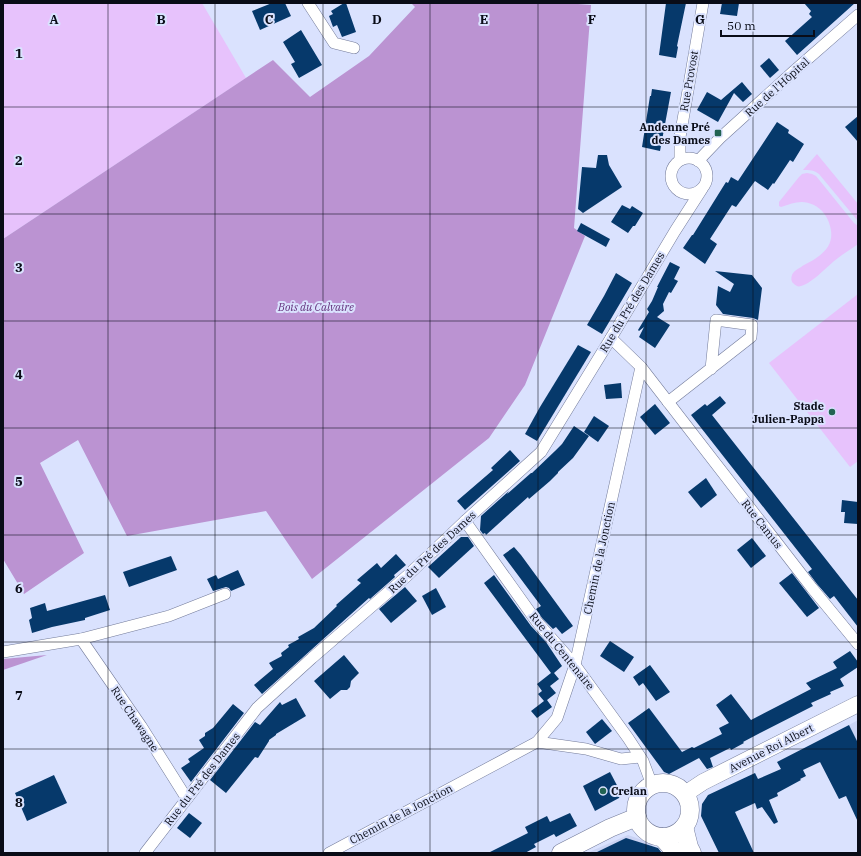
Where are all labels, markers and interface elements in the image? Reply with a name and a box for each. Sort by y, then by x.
text: A [49,11,59,28]
text: B [156,11,166,28]
text: C [265,11,274,28]
text: D [372,11,382,28]
text: E [480,11,488,28]
text: F [588,11,596,28]
text: G [695,11,705,28]
scale bar [721,12,814,38]
text: 50 m [727,18,756,33]
text: 1 [15,45,23,62]
street label: Rue Provost [677,49,701,112]
street label: Rue de l'Hôpital [742,54,812,120]
place label: Andenne Pré des Dames [639,120,710,147]
marker: Andenne Pré des Dames [713,128,723,138]
text: 2 [15,152,23,169]
street label: Rue du Pré des Dames [596,249,668,355]
text: 3 [15,259,23,276]
park label: Bois du Calvaire [277,300,354,314]
text: 4 [15,366,23,383]
place label: Stade Julien-Pappa [752,399,824,426]
marker: Stade Julien-Pappa [827,407,837,417]
text: 5 [15,473,23,490]
street label: Rue Camus [739,497,785,551]
street label: Chemin de la Jonction [580,500,618,616]
street label: Rue du Pré des Dames [385,508,479,596]
text: 6 [15,580,23,597]
street label: Rue du Centenaire [526,609,598,693]
street label: Rue Chawagne [108,684,162,754]
text: 7 [15,687,23,704]
street label: Avenue Roi Albert [726,721,816,775]
street label: Rue du Pré des Dames [161,729,243,829]
street label: Chemin de la Jonction [347,781,455,847]
place label: Crelan [611,784,647,798]
marker: Crelan [598,786,608,796]
text: 8 [15,794,23,811]

